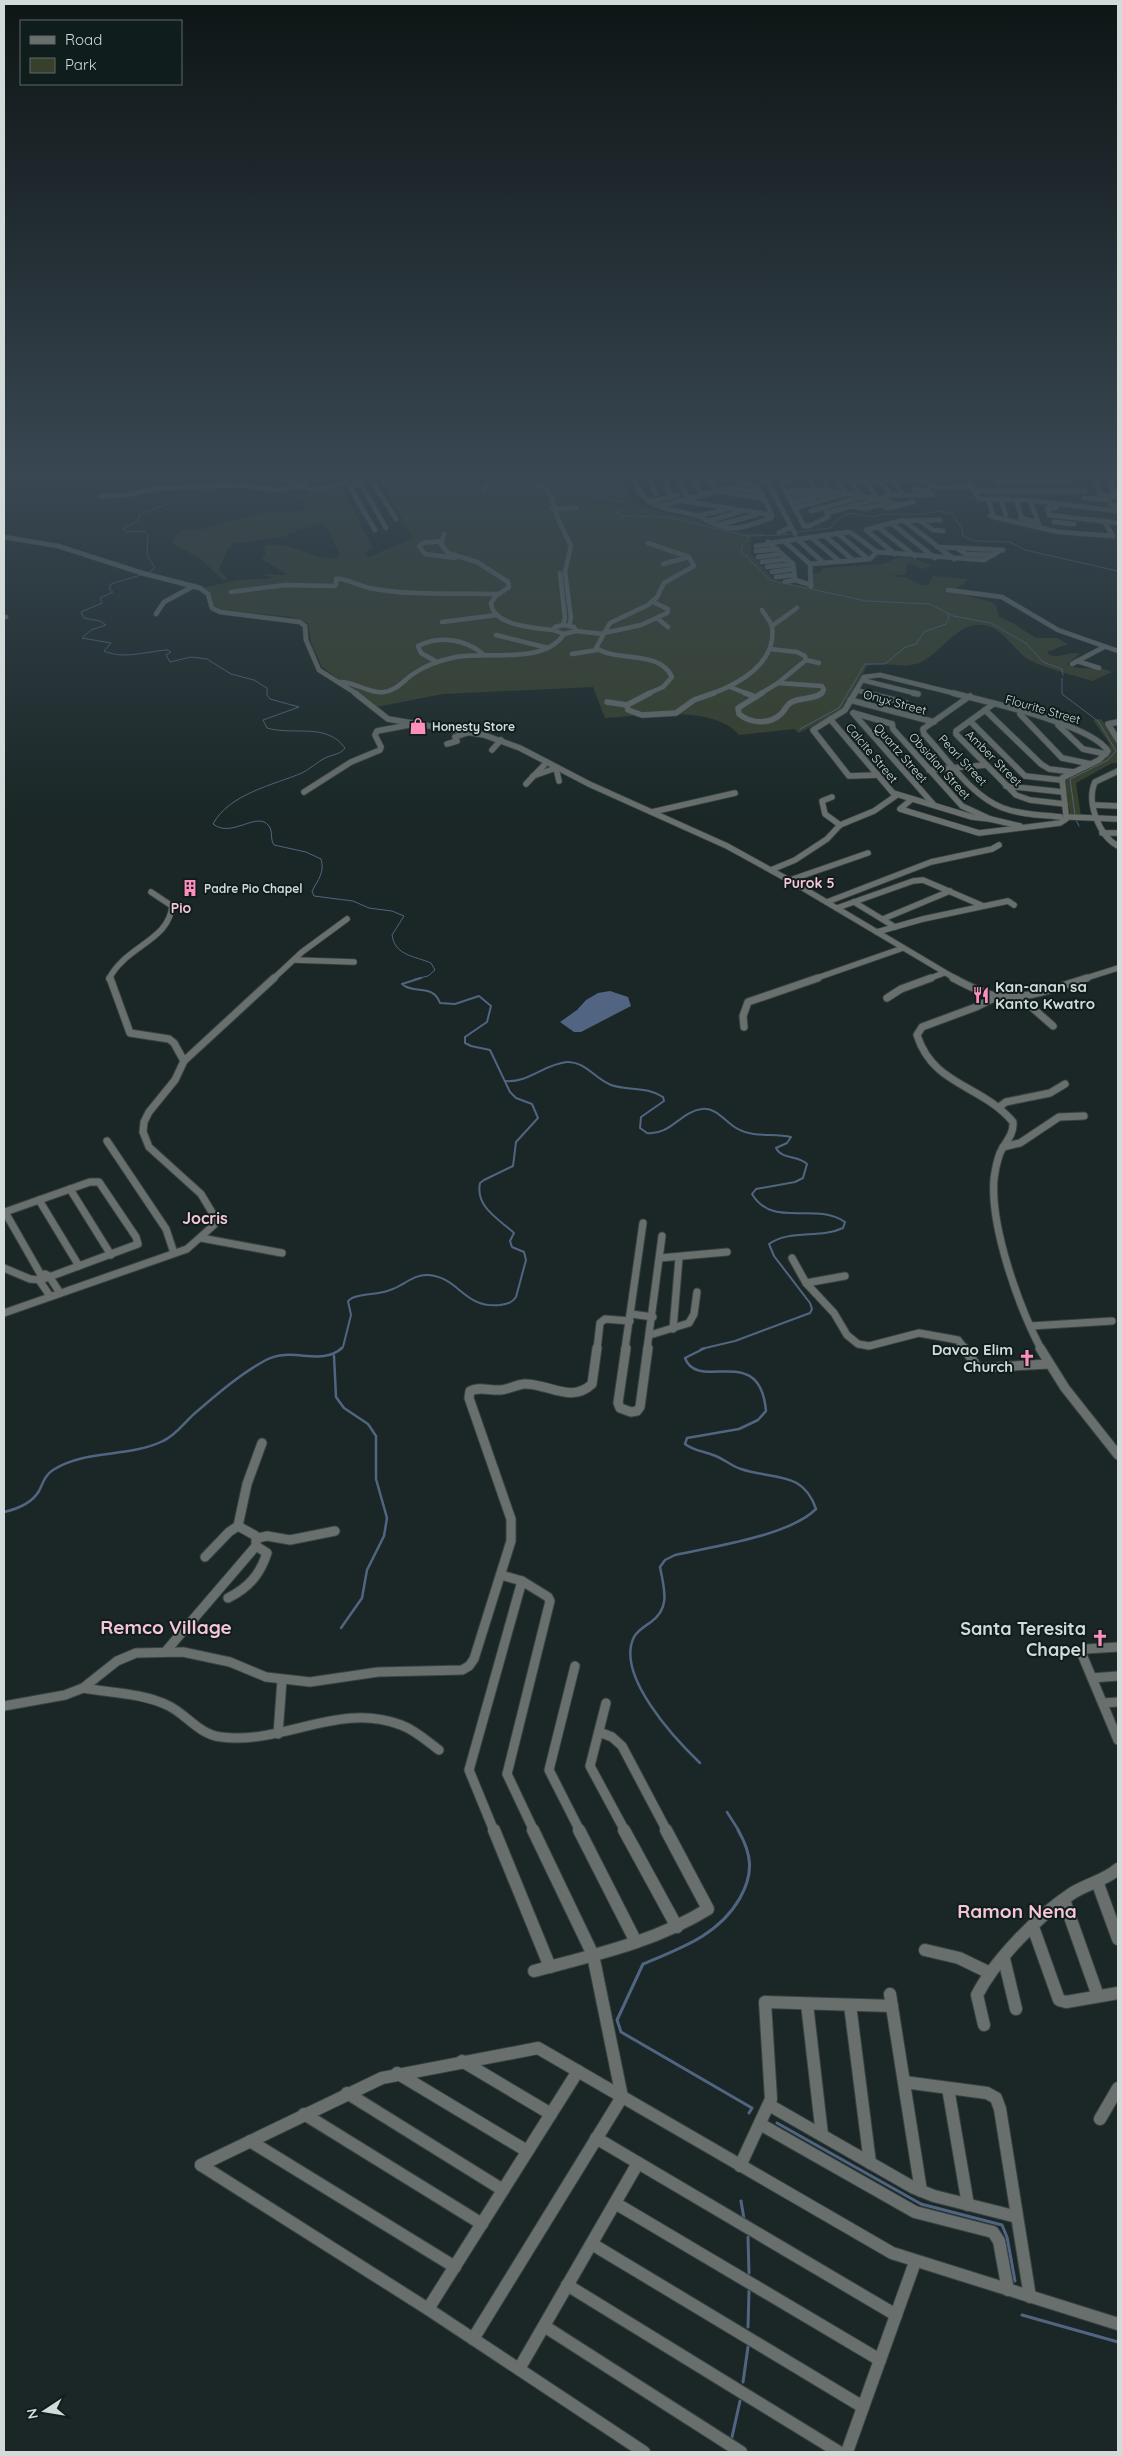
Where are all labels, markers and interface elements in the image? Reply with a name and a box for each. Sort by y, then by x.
legend [20,20,182,85]
text: Road [65,30,102,49]
text: Park [65,55,97,74]
street label: Onyx Street [862,686,928,718]
street label: Flourite Street [1004,691,1082,727]
shop icon: Honesty Store [408,716,428,736]
place label: Honesty Store [432,719,515,734]
street label: Calcite Street [843,720,901,786]
street label: Quartz Street [871,720,931,786]
street label: Amber Street [963,727,1025,789]
street label: Obsidian Street [906,729,974,803]
street label: Pearl Street [935,731,991,789]
district label: Purok 5 [783,874,835,892]
building icon: Padre Pio Chapel [180,878,200,898]
place label: Padre Pio Chapel [204,881,303,896]
district label: Pio [171,899,192,917]
place label: Kan-anan sa Kanto Kwatro [995,977,1095,1013]
restaurant icon: Kan-anan sa Kanto Kwatro [971,985,991,1005]
district label: Jocris [182,1208,228,1228]
place label: Davao Elim Church [932,1340,1013,1376]
church icon: Davao Elim Church [1017,1348,1037,1368]
district label: Remco Village [100,1615,232,1639]
place label: Santa Teresita Chapel [960,1617,1086,1661]
church icon: Santa Teresita Chapel [1090,1628,1110,1648]
district label: Ramon Nena [957,1899,1077,1923]
north arrow [20,2386,70,2436]
text: N [22,2407,42,2421]

